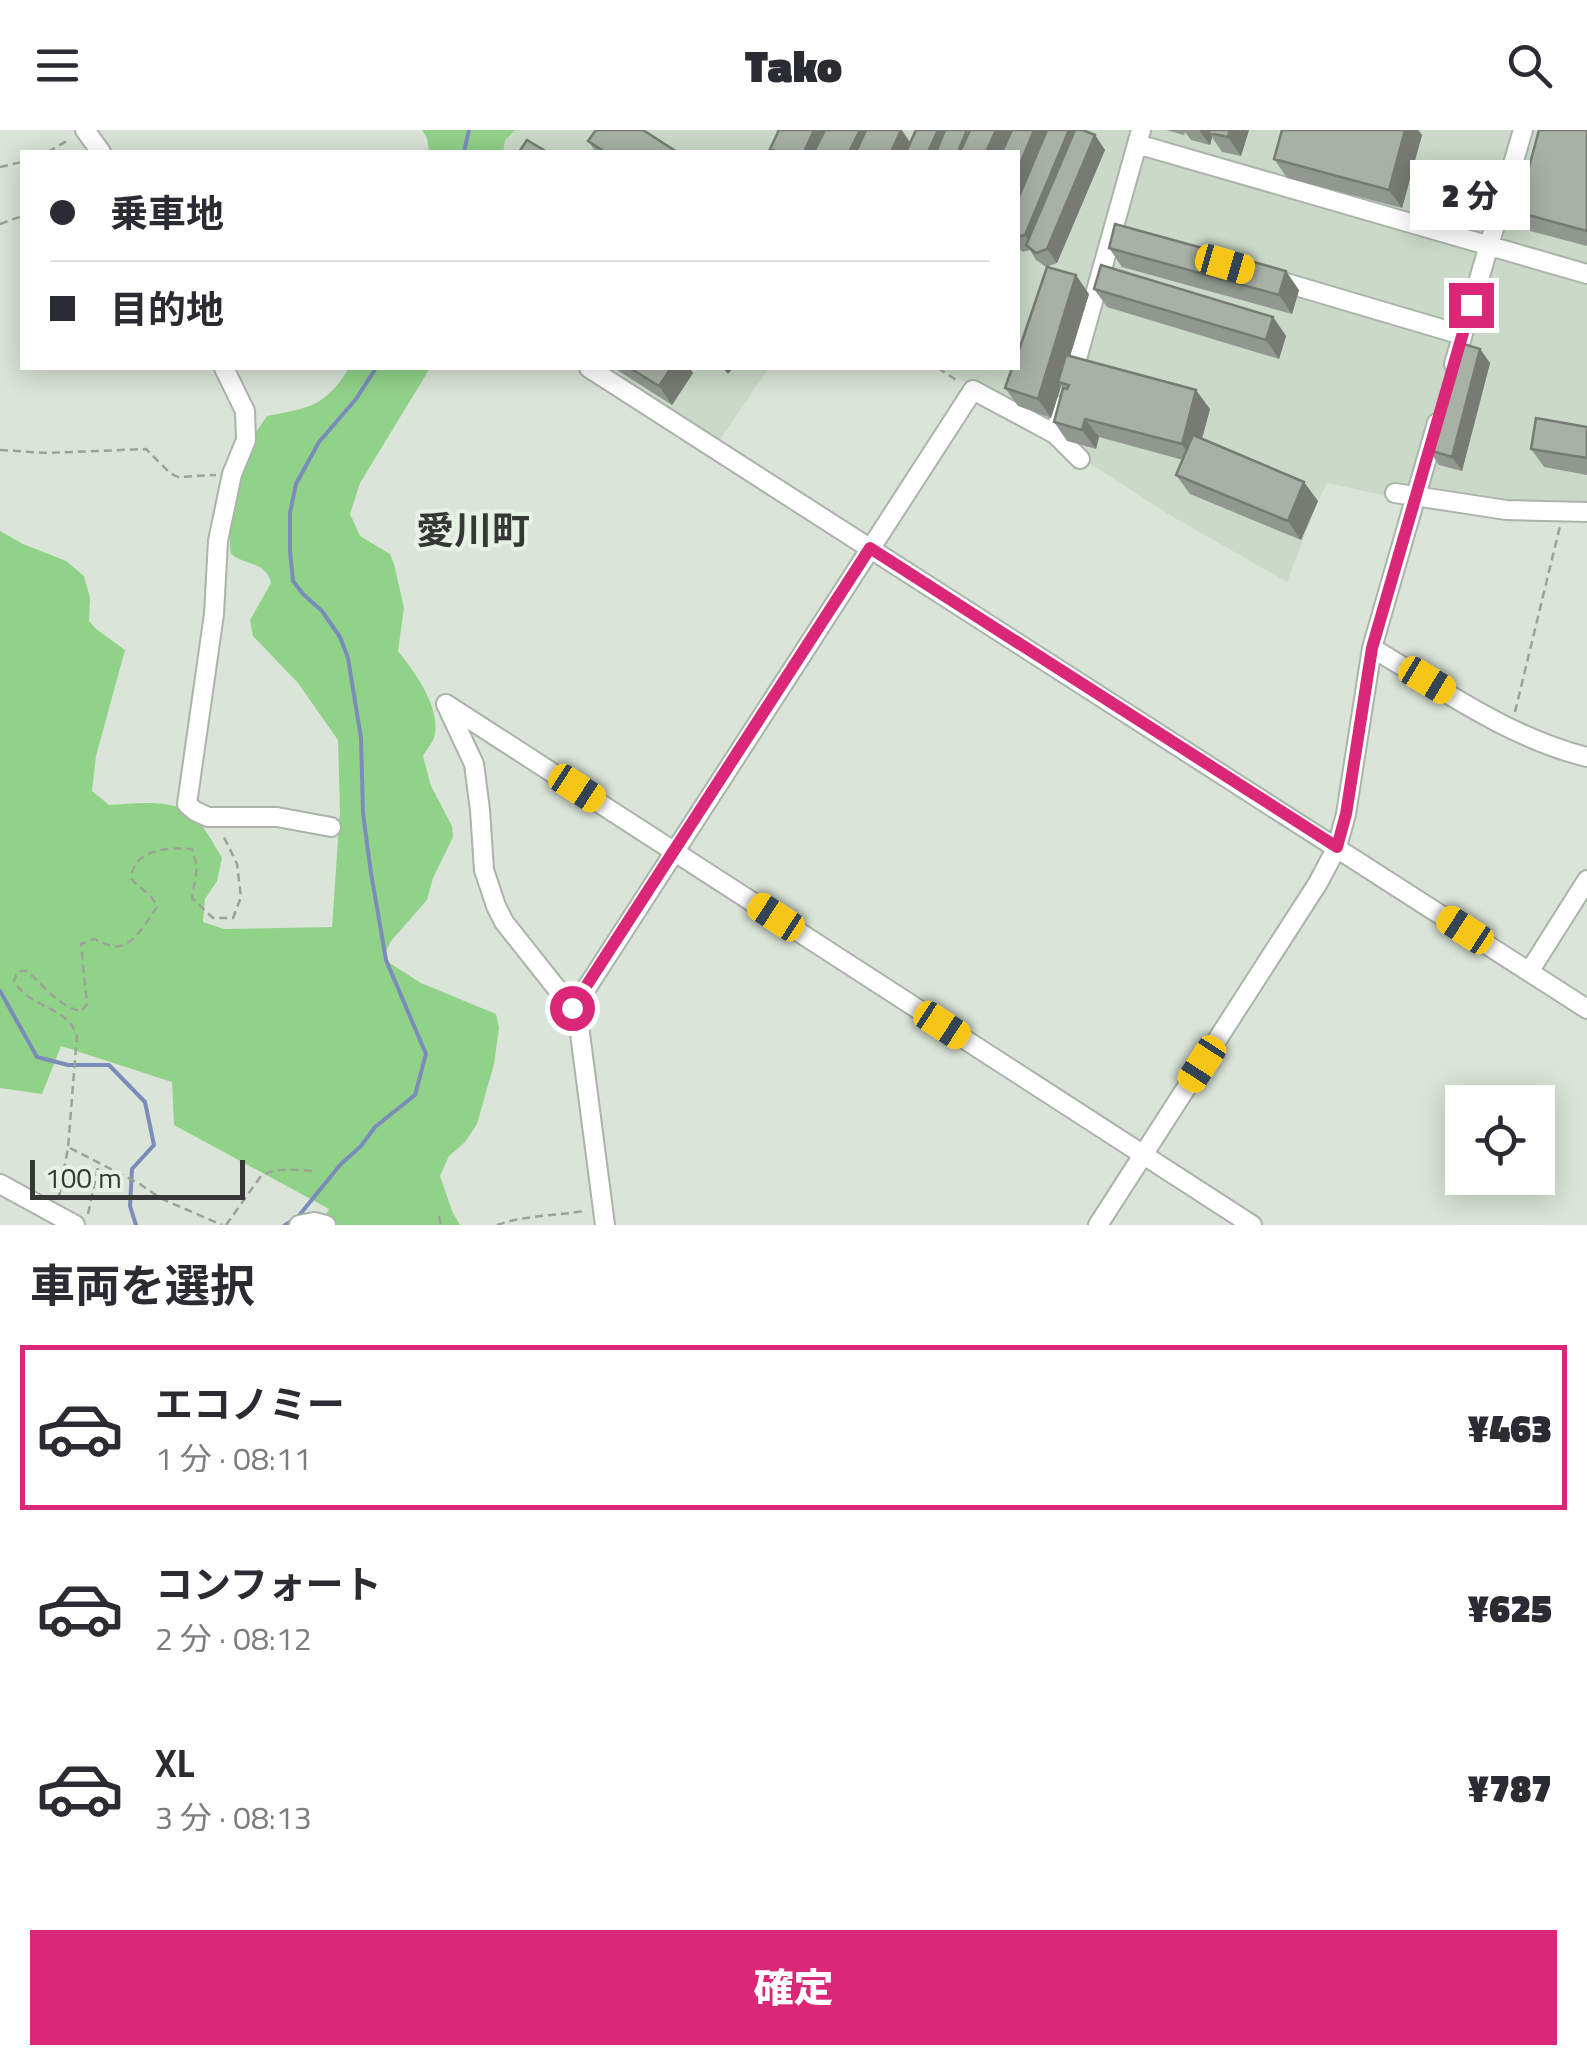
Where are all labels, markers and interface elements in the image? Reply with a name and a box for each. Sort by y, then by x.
text: Tako [745,31,842,99]
icon: menu [30,38,85,93]
icon: search [1502,38,1557,93]
callout: 2 分 [1411,160,1531,230]
text: 2 分 [1442,171,1498,219]
text: 乗車地 [110,184,224,242]
car [1192,241,1258,287]
text: 目的地 [110,280,224,338]
route end [1449,283,1494,328]
district label: 愛川町 [416,501,530,559]
car [1394,652,1460,708]
car [544,759,610,817]
car [743,888,809,946]
car [1432,901,1498,959]
route start [550,986,595,1031]
car [909,996,975,1054]
car [1173,1031,1231,1097]
map controls [1445,1085,1555,1195]
button: locate [1445,1085,1555,1195]
scale bar [30,1155,245,1200]
text: 100 m [45,1156,122,1199]
text: 車両を選択 [30,1251,255,1319]
text: エコノミー [155,1375,345,1433]
icon: car [35,1383,125,1473]
text: ¥463 [1467,1399,1552,1457]
text: 1 分 · 08:11 [155,1434,312,1482]
text: コンフォート [155,1555,382,1613]
icon: car [35,1563,125,1653]
text: ¥625 [1467,1579,1552,1637]
text: 2 分 · 08:12 [155,1614,312,1662]
text: XL [155,1734,195,1792]
icon: car [35,1743,125,1833]
text: ¥787 [1467,1759,1552,1817]
text: 3 分 · 08:13 [155,1793,312,1841]
button: 確定 [30,1930,1557,2045]

